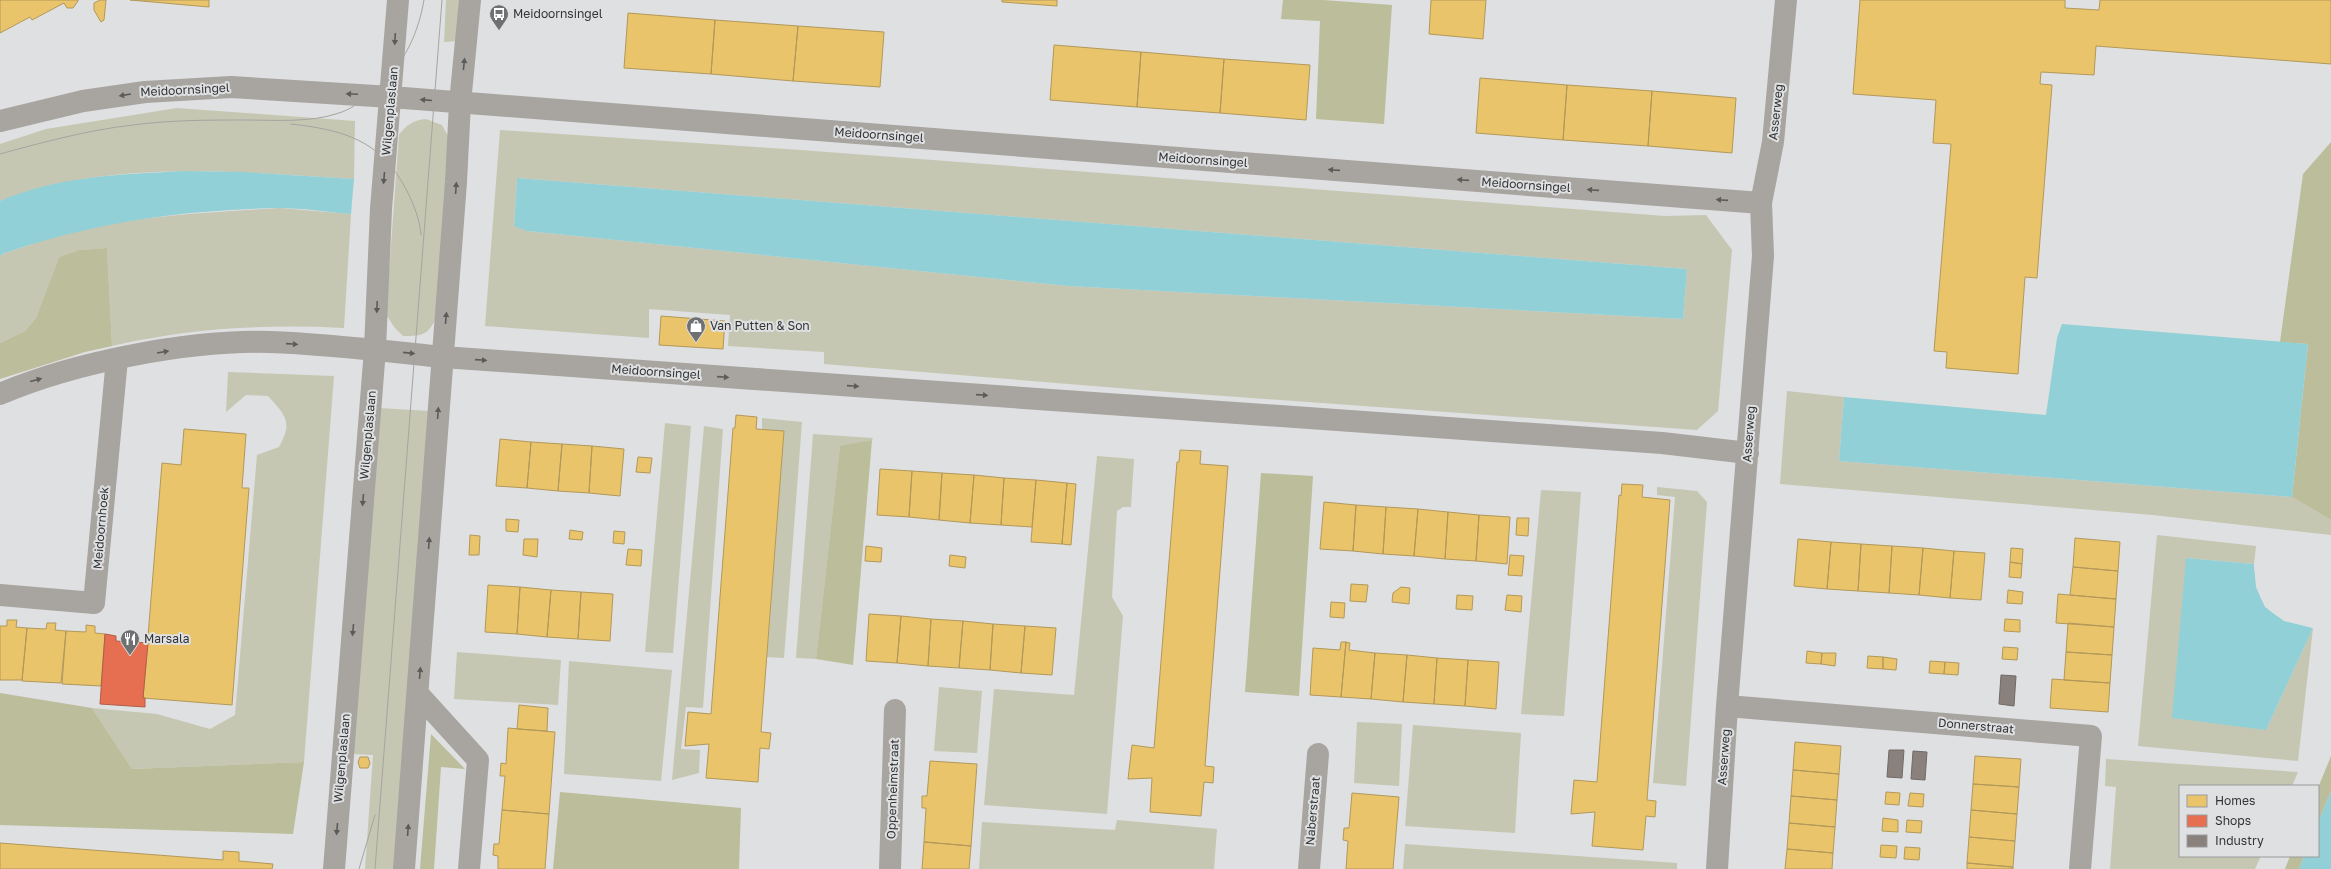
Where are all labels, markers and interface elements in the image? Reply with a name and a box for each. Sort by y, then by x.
bus stop icon: Meidoornsingel [488,3,510,31]
place label: Meidoornsingel [513,6,603,21]
one-way arrow [392,33,399,45]
one-way arrow [461,58,467,70]
street label: Wilgenplaslaan [378,66,401,156]
street label: Meidoornsingel [140,80,230,99]
street label: Asserweg [1765,83,1786,141]
one-way arrow [346,91,358,98]
one-way arrow [119,92,131,98]
one-way arrow [420,96,432,103]
street label: Meidoornsingel [834,124,924,145]
street label: Meidoornsingel [1158,149,1248,170]
one-way arrow [1328,167,1340,174]
one-way arrow [381,172,388,184]
street label: Meidoornsingel [1481,174,1571,195]
one-way arrow [1457,177,1469,184]
one-way arrow [452,182,459,194]
one-way arrow [1587,186,1599,193]
one-way arrow [1716,196,1728,203]
one-way arrow [373,301,380,313]
one-way arrow [442,312,449,324]
shop icon: Van Putten & Son [685,315,707,343]
place label: Van Putten & Son [710,318,810,333]
one-way arrow [286,340,298,347]
one-way arrow [157,348,169,354]
one-way arrow [403,350,415,356]
one-way arrow [475,356,487,363]
street label: Meidoornsingel [611,361,701,382]
one-way arrow [717,373,729,380]
one-way arrow [30,377,42,383]
one-way arrow [847,382,859,389]
street label: Wilgenplaslaan [356,390,379,480]
one-way arrow [976,391,988,398]
street label: Asserweg [1739,405,1758,463]
one-way arrow [435,407,442,419]
street label: Meidoornhoek [89,486,112,570]
one-way arrow [359,494,366,506]
one-way arrow [426,537,433,549]
one-way arrow [349,624,356,636]
restaurant icon: Marsala [119,628,141,656]
place label: Marsala [144,631,190,646]
one-way arrow [417,667,423,679]
street label: Wilgenplaslaan [330,713,353,803]
street label: Donnerstraat [1938,715,2015,736]
street label: Asserweg [1714,728,1733,786]
street label: Oppenheimstraat [883,738,902,839]
street label: Naberstraat [1302,776,1323,846]
legend [2179,785,2319,857]
text: Homes [2215,793,2255,808]
text: Shops [2215,813,2251,828]
one-way arrow [333,823,340,835]
one-way arrow [404,824,411,836]
text: Industry [2215,833,2264,848]

